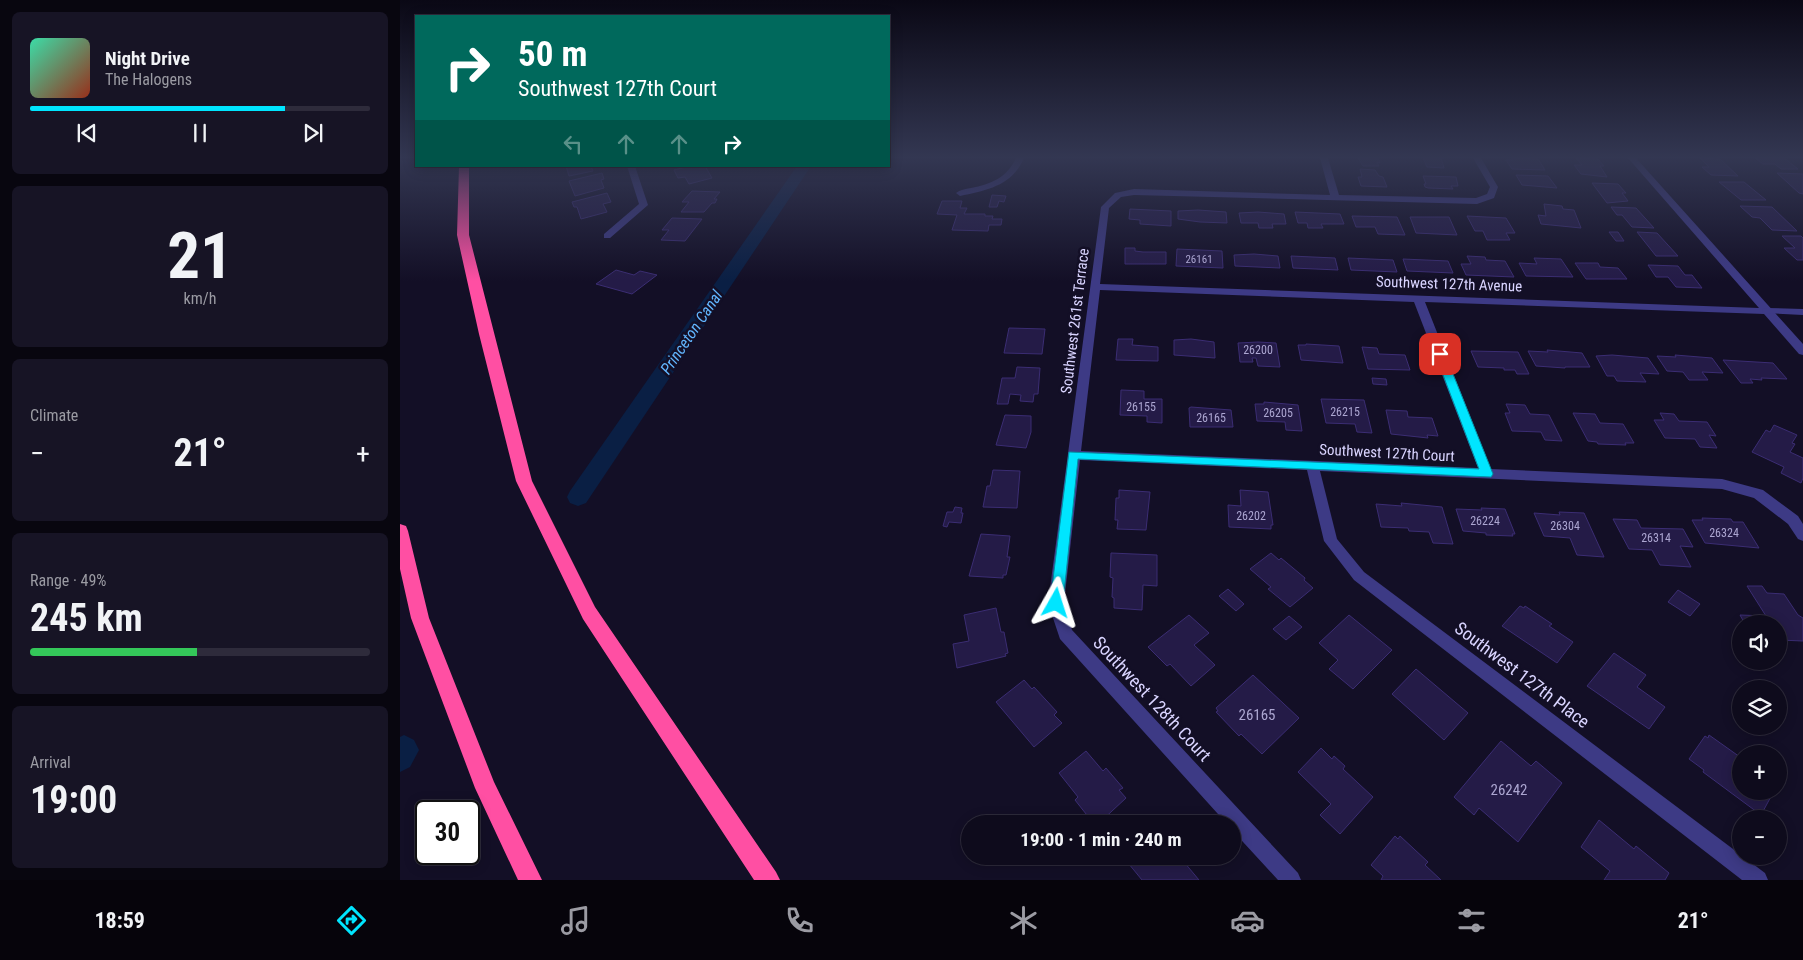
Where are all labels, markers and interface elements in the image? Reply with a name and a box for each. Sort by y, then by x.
text: 50 m [518,34,587,75]
icon: right [435,35,500,100]
text: Night Drive [105,47,190,70]
text: The Halogens [105,70,192,89]
text: Southwest 127th Court [518,76,717,101]
icon: previous [73,119,101,147]
icon: pause [186,119,214,147]
icon: next [299,119,327,147]
icon: left [559,130,587,158]
icon: ahead [612,130,640,158]
icon: ahead [665,130,693,158]
icon: right [718,130,746,158]
text: 21 [167,218,233,294]
street label: Southwest 261st Terrace [1057,247,1093,395]
house number: 26161 [1185,253,1213,266]
street label: Southwest 127th Avenue [1376,272,1522,296]
water label: Princeton Canal [656,286,727,378]
text: km/h [184,289,216,308]
pin [1419,333,1461,375]
icon: arrive [1426,340,1454,368]
house number: 26200 [1243,343,1273,357]
house number: 26155 [1126,400,1156,414]
house number: 26215 [1330,405,1360,419]
text: Climate [30,406,78,425]
house number: 26205 [1263,406,1293,420]
house number: 26165 [1196,411,1226,425]
text: 21° [173,431,227,475]
text: − [30,437,44,470]
text: + [356,437,370,470]
street label: Southwest 127th Court [1319,440,1455,466]
house number: 26202 [1236,509,1266,523]
house number: 26224 [1470,514,1500,528]
house number: 26304 [1550,519,1580,533]
house number: 26324 [1709,526,1739,540]
house number: 26314 [1641,531,1671,545]
text: Range · 49% [30,571,106,590]
position arrow [1029,576,1081,628]
text: 245 km [30,596,143,640]
map controls [1732,615,1787,865]
button: sound [1732,615,1787,670]
street label: Southwest 127th Place [1451,617,1594,732]
street label: Southwest 128th Court [1089,632,1216,765]
button: layers [1732,680,1787,735]
house number: 26165 [1238,706,1276,724]
button: + [1732,745,1787,800]
text: Arrival [30,753,71,772]
text: 19:00 [30,778,117,822]
house number: 26242 [1490,781,1528,799]
speed limit sign: 30 [415,800,480,865]
button: − [1732,810,1787,865]
text: 19:00 · 1 min · 240 m [1020,828,1182,851]
icon: directions [334,903,369,938]
icon: music [558,903,593,938]
icon: phone [782,903,817,938]
icon: climate [1006,903,1041,938]
icon: car [1230,903,1265,938]
icon: filters [1454,903,1489,938]
text: 18:59 [94,908,145,933]
text: 21° [1678,908,1708,933]

